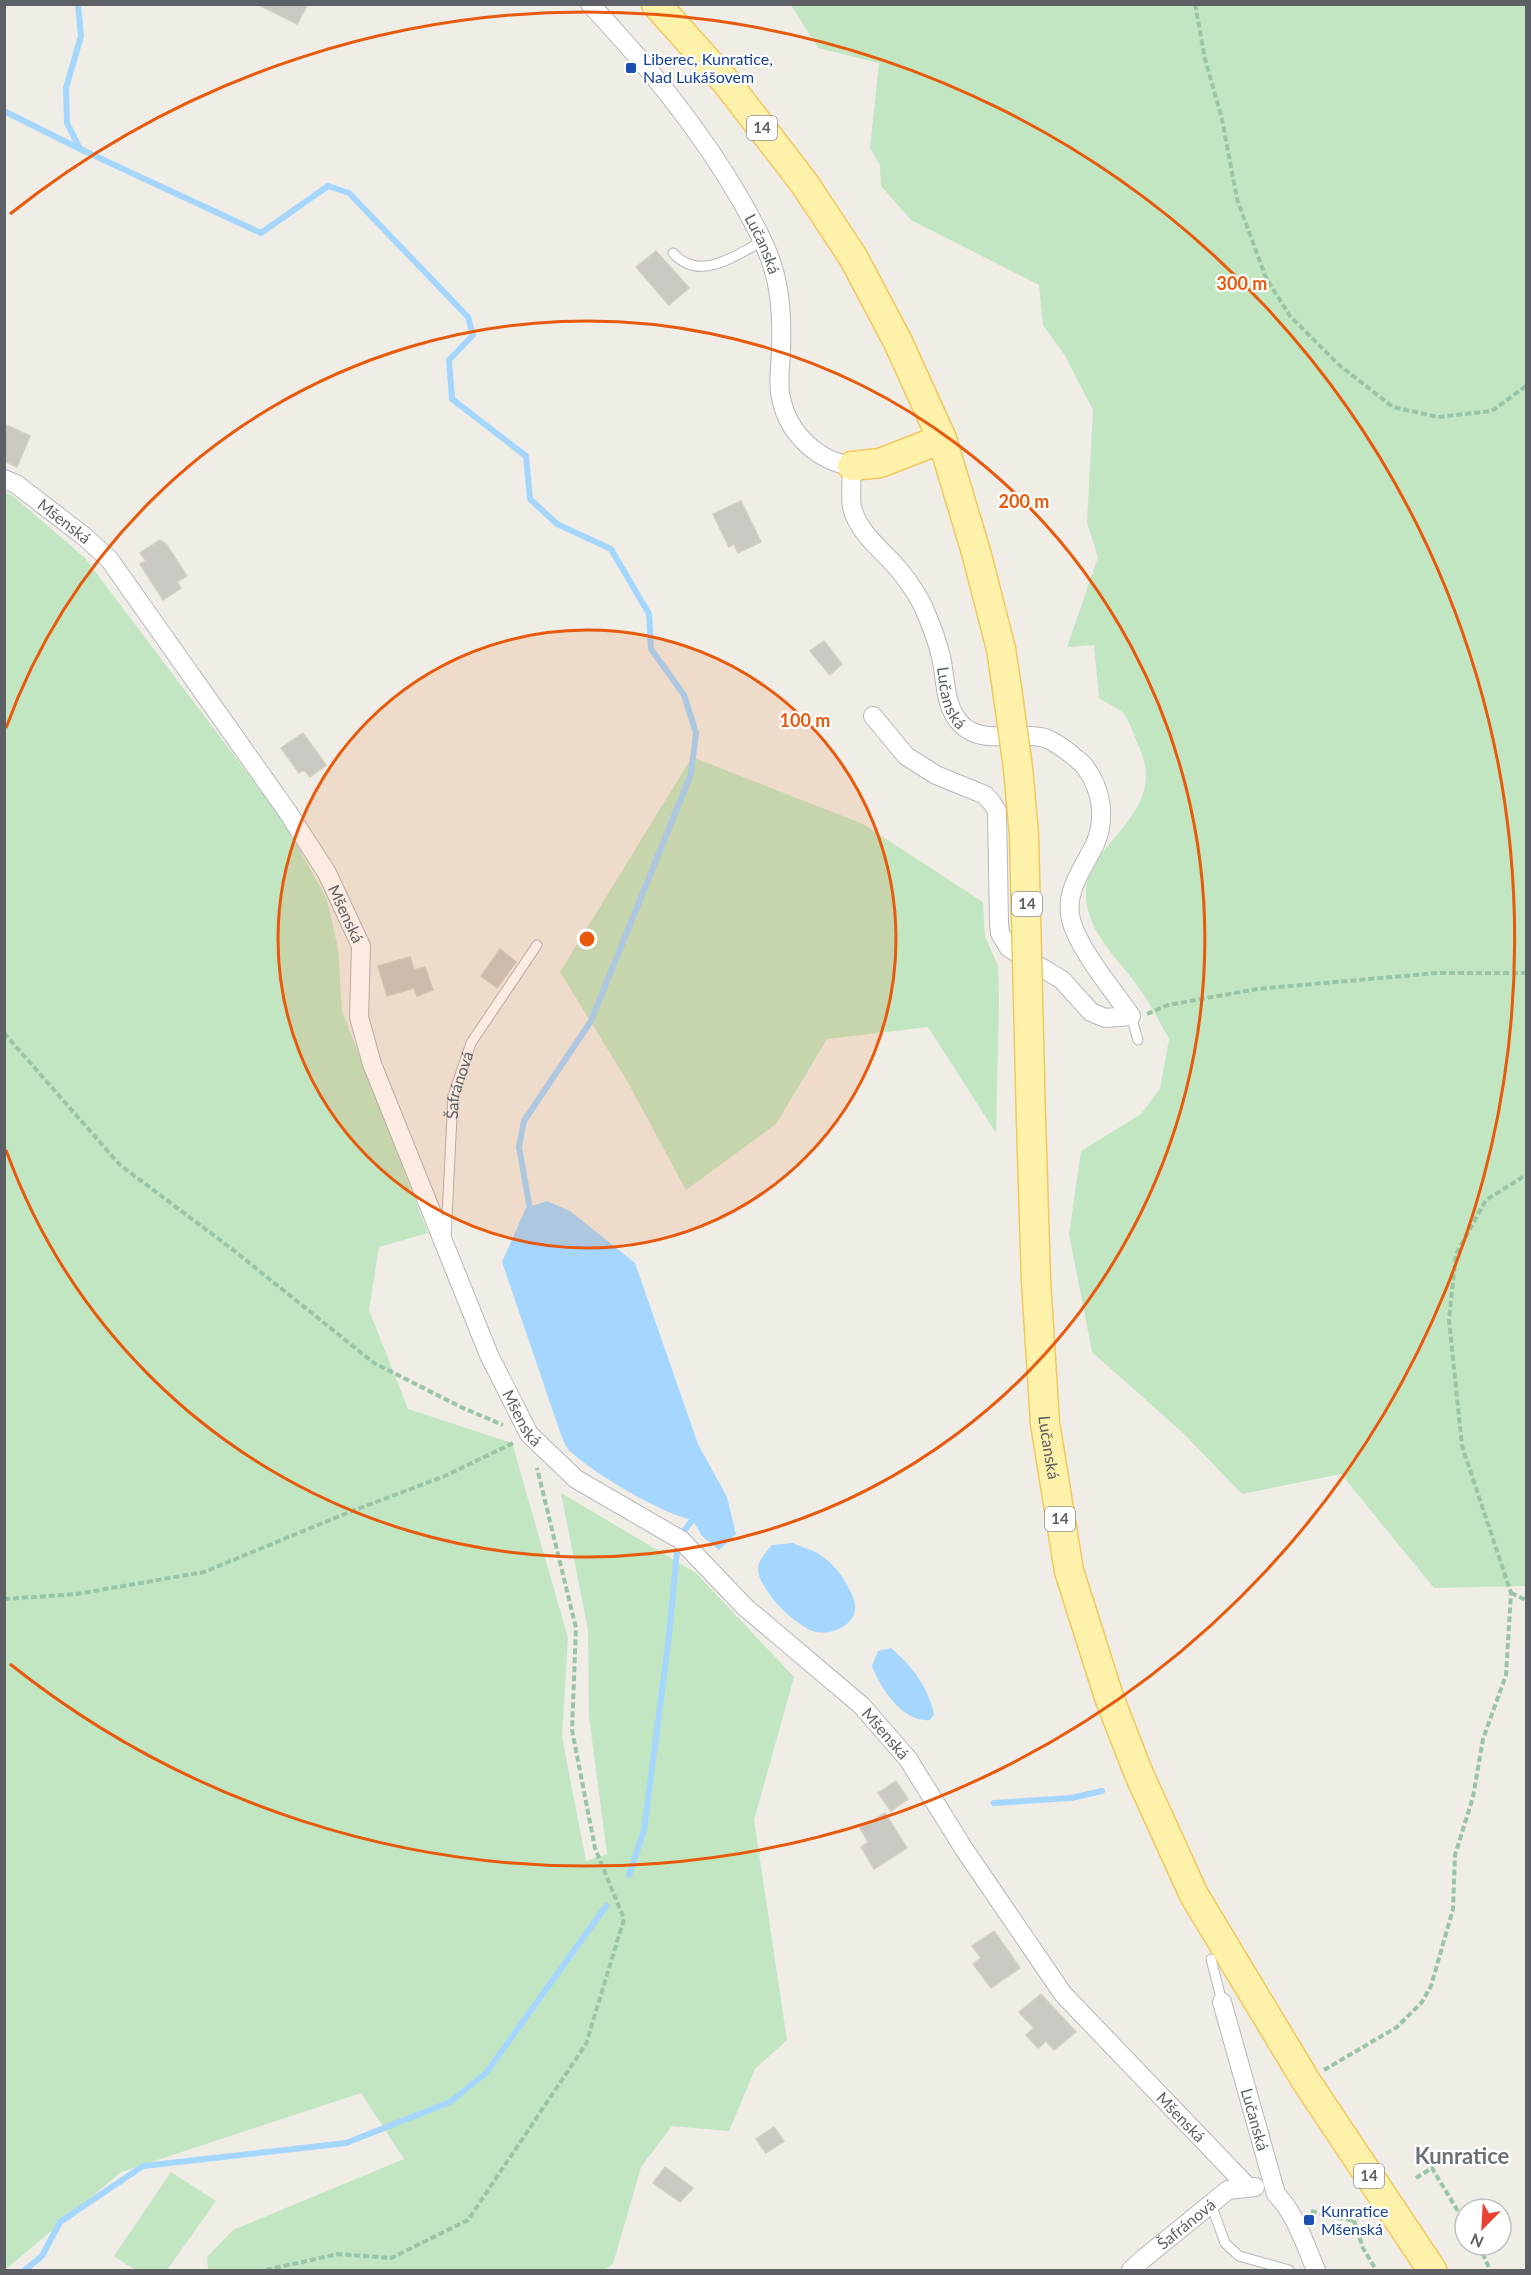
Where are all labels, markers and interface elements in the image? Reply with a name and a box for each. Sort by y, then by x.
place label: Liberec, Kunratice, Nad Lukášovem [643,49,773,86]
marker: Liberec, Kunratice, Nad Lukášovem [624,61,638,75]
road number: 14 [747,116,777,140]
street label: Lučanská [741,210,784,276]
text: 300 m [1217,272,1267,294]
text: 200 m [999,490,1049,512]
street label: Mšenská [34,494,95,547]
street label: Lučanská [934,665,970,733]
text: 100 m [780,709,830,731]
street label: Mšenská [325,882,368,946]
road number: 14 [1012,892,1042,916]
centre of rings [577,929,597,949]
street label: Šafránová [442,1049,477,1119]
street label: Mšenská [499,1386,546,1450]
street label: Lučanská [1036,1415,1064,1480]
road number: 14 [1045,1507,1075,1531]
street label: Mšenská [859,1703,914,1763]
street label: Lučanská [1238,2086,1273,2153]
street label: Mšenská [1153,2088,1210,2146]
district label: Kunratice [1415,2142,1510,2169]
road number: 14 [1354,2164,1384,2188]
street label: Šafránová [1153,2194,1219,2253]
north arrow [1453,2197,1513,2257]
place label: Kunratice Mšenská [1321,2201,1388,2238]
marker: Kunratice Mšenská [1302,2213,1316,2227]
text: N [1467,2230,1486,2252]

